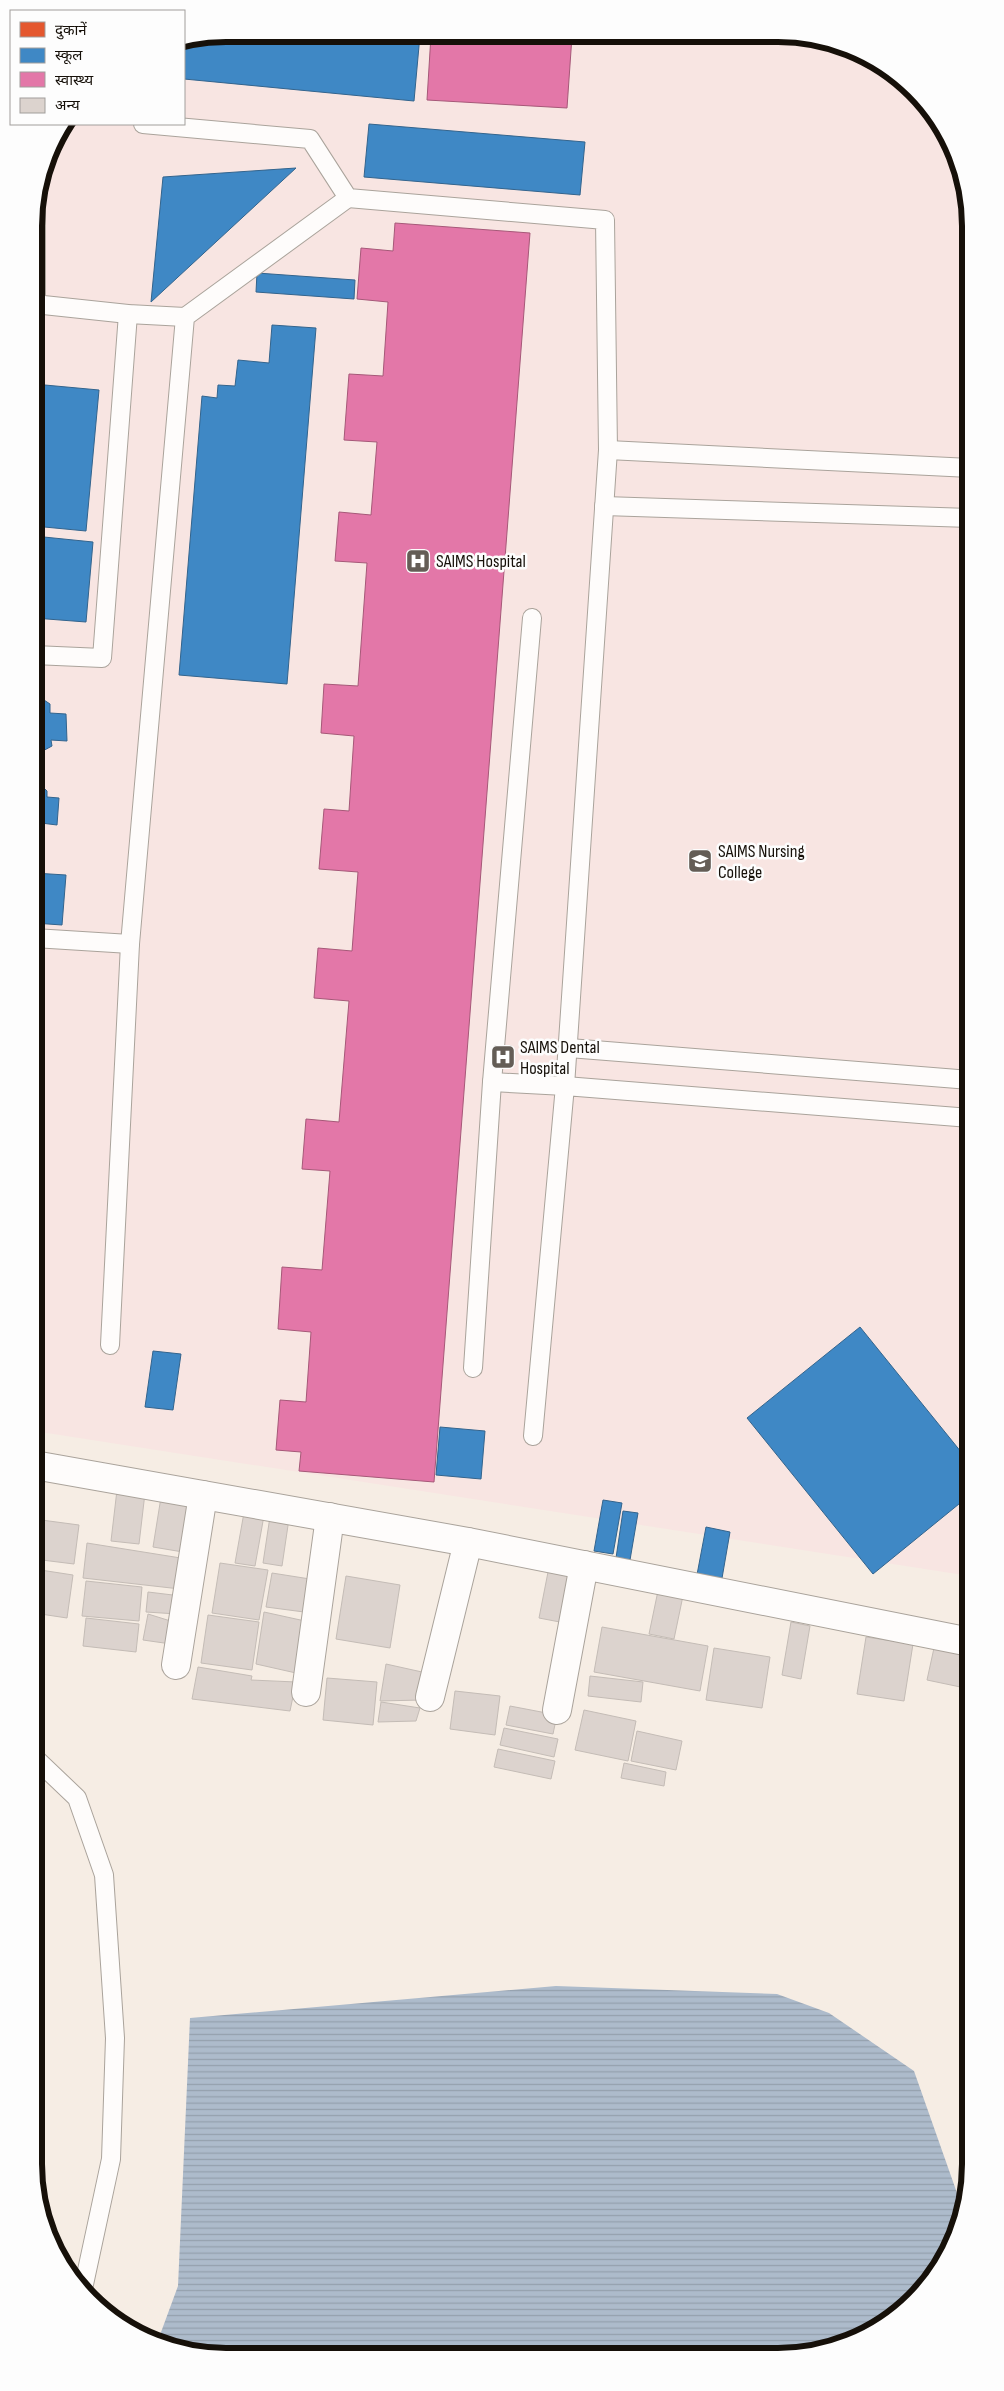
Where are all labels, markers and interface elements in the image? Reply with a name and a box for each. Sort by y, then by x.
legend [10,10,185,125]
text: दुकानें [55,21,87,40]
text: स्कूल [55,46,83,65]
text: स्वास्थ्य [55,71,93,90]
text: अन्य [55,96,80,115]
hospital icon: SAIMS Hospital [405,548,431,574]
place label: SAIMS Hospital [436,551,526,572]
place label: SAIMS Nursing College [718,841,805,883]
school or university icon: SAIMS Nursing College [687,848,713,874]
place label: SAIMS Dental Hospital [520,1037,600,1079]
hospital icon: SAIMS Dental Hospital [490,1044,516,1070]

